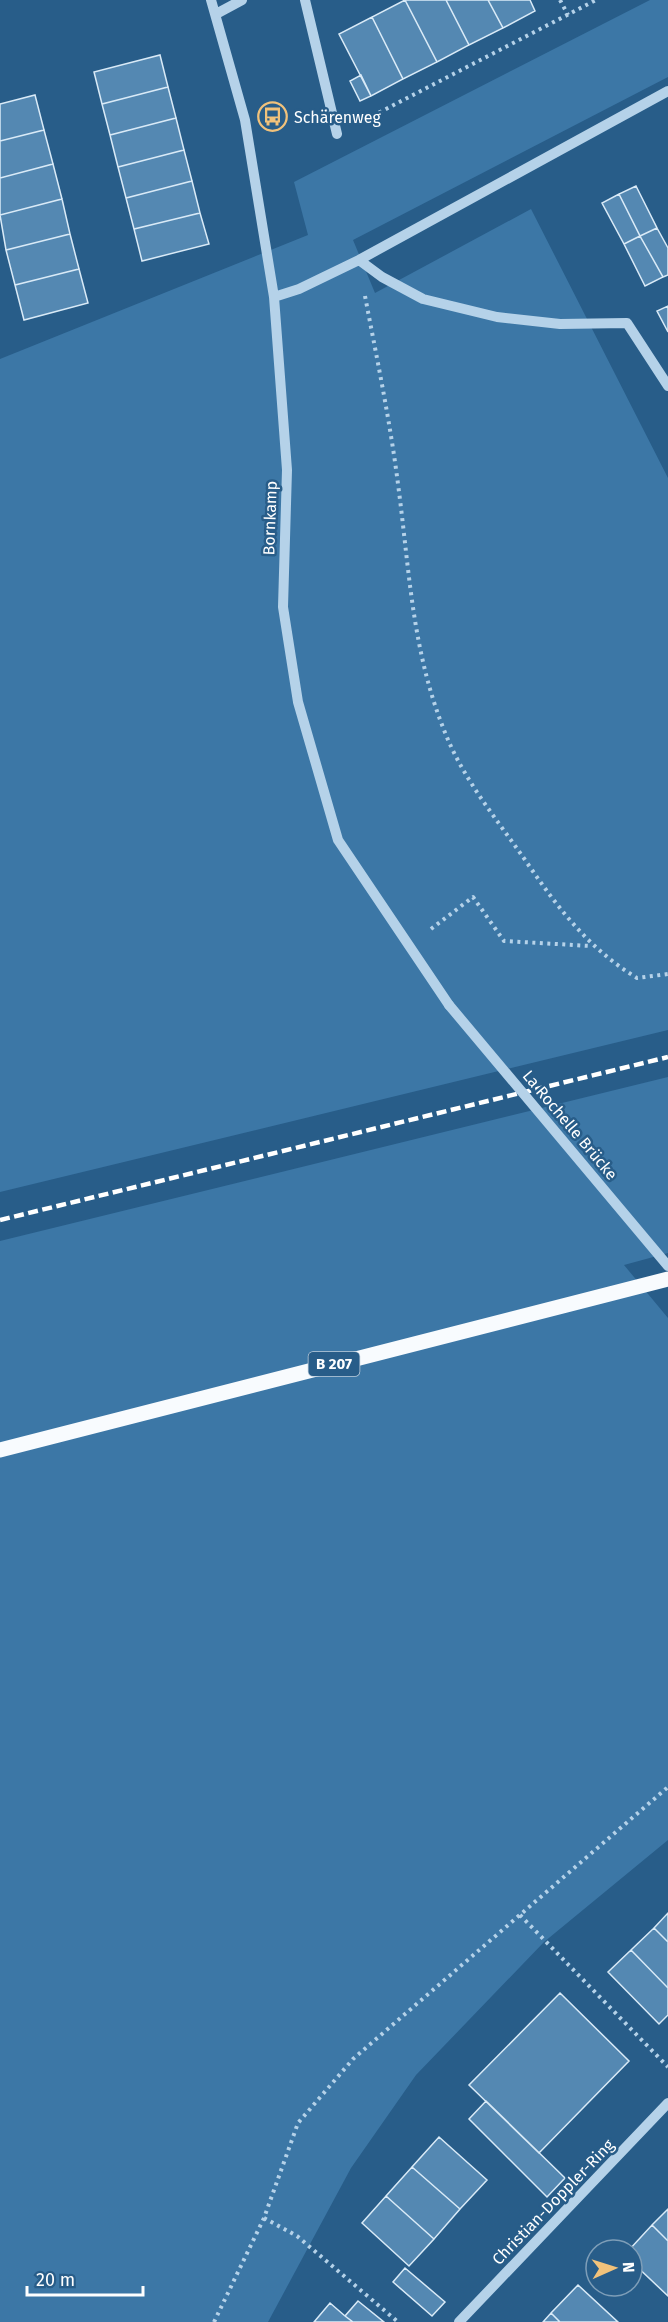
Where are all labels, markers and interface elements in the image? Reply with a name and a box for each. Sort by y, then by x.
bus stop icon: Schärenweg [257,101,289,133]
place label: Schärenweg [294,108,381,127]
street label: Bornkamp [259,480,281,556]
street label: La Rochelle Brücke [519,1066,621,1184]
road number: B 207 [308,1352,360,1376]
street label: Christian-Doppler-Ring [488,2135,618,2269]
north arrow [584,2238,644,2298]
scale bar [27,2259,142,2297]
text: N [619,2261,638,2273]
text: 20 m [36,2269,75,2291]

